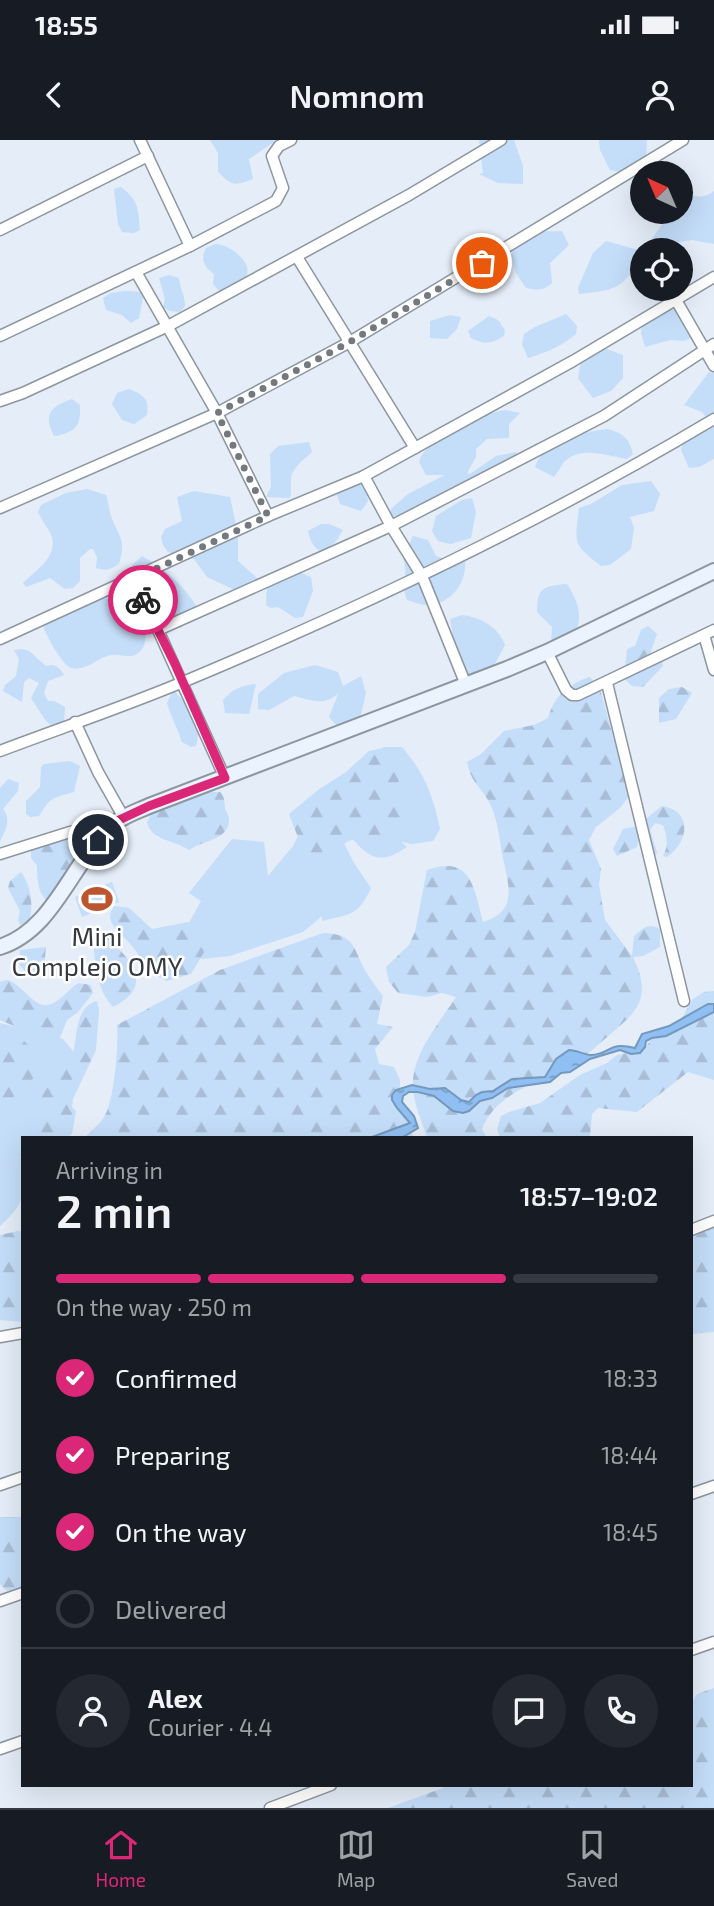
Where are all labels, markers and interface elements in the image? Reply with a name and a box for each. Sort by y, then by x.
text: 18:55 [35,9,98,40]
icon: back [35,76,73,114]
text: Nomnom [289,76,425,114]
icon: person [641,76,679,114]
north arrow [630,161,693,224]
map controls [630,161,693,301]
pin [452,233,512,293]
button: locate [630,238,693,301]
icon: bag [463,244,501,282]
courier [108,565,178,635]
icon: bike [124,581,162,619]
pin [68,810,128,870]
icon: home [79,821,117,859]
sports icon: Mini Complejo OMY [80,882,114,916]
place label: Mini Complejo OMY [11,920,183,981]
text: Arriving in [56,1156,163,1184]
text: 18:57–19:02 [520,1180,658,1211]
text: 2 min [56,1182,172,1237]
text: On the way · 250 m [56,1293,252,1321]
icon: check [56,1359,94,1397]
text: Confirmed [115,1362,238,1393]
text: 18:33 [604,1364,658,1392]
icon: check [56,1436,94,1474]
text: Preparing [115,1439,230,1470]
text: 18:44 [601,1441,658,1469]
icon: check [56,1513,94,1551]
text: On the way [115,1516,246,1547]
text: 18:45 [603,1518,658,1546]
text: Delivered [115,1593,227,1624]
button: person [56,1674,130,1748]
button: chat [492,1674,566,1748]
button: phone [584,1674,658,1748]
text: Alex [148,1682,203,1713]
text: Courier · 4.4 [148,1713,272,1741]
tab: Home [96,1826,146,1891]
tab: Map [337,1826,375,1891]
tab: Saved [566,1826,618,1891]

